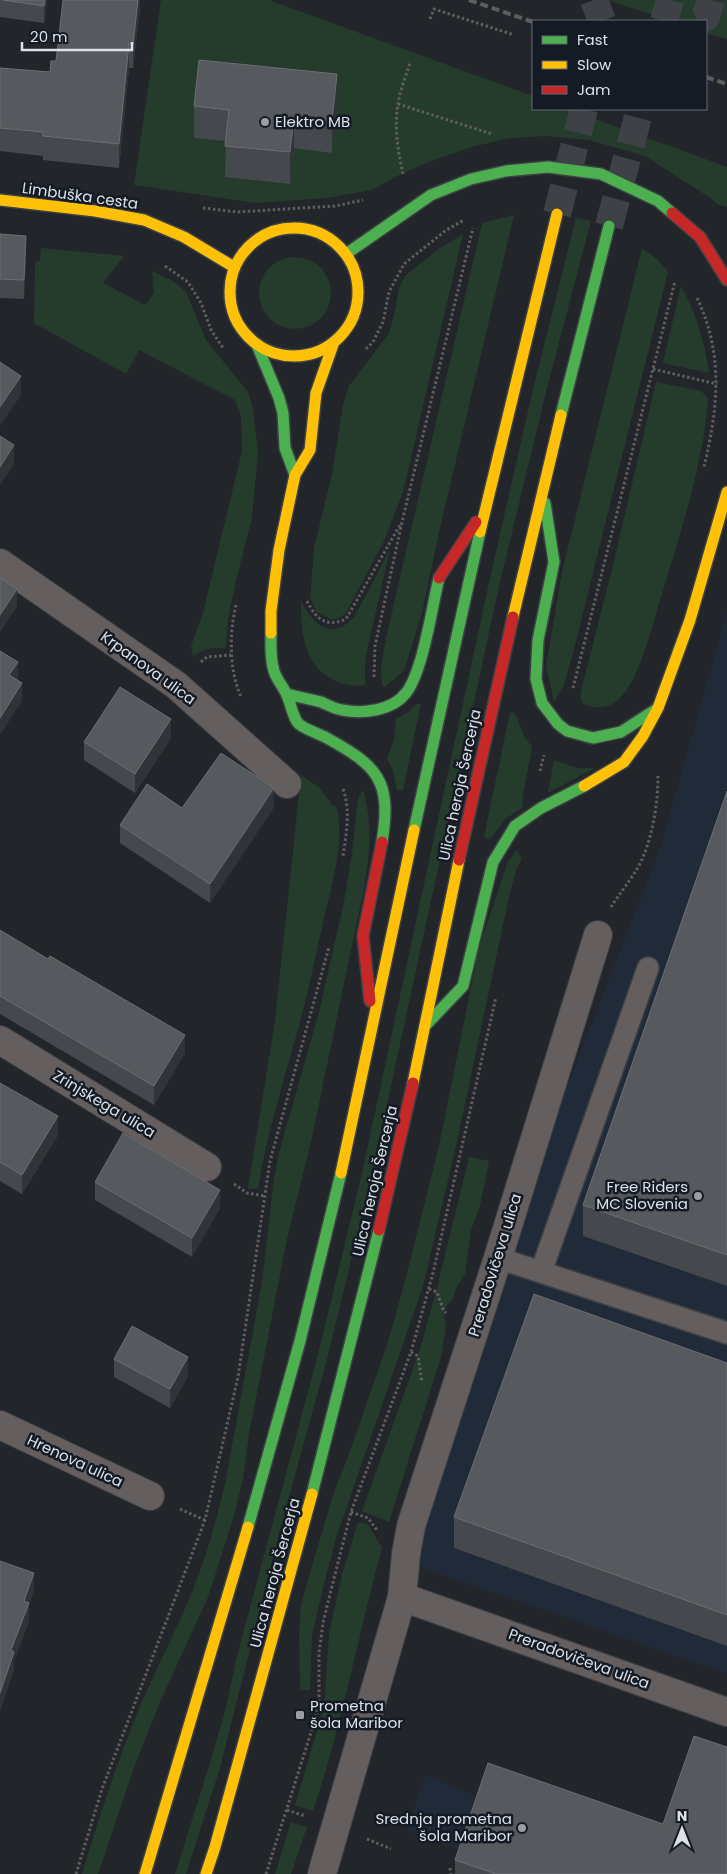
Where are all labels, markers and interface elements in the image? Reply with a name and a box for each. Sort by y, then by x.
scale bar [22,20,132,52]
legend [532,20,707,110]
text: 20 m [30,26,68,47]
text: Fast [577,29,608,50]
text: Slow [577,54,612,75]
text: Jam [577,79,611,100]
place label: Elektro MB [275,111,350,132]
marker: Elektro MB [259,116,271,128]
street label: Limbuška cesta [21,177,139,214]
street label: Krpanova ulica [96,626,200,709]
street label: Ulica heroja Šercerja [433,707,486,863]
street label: Zrinjskega ulica [49,1065,159,1142]
street label: Ulica heroja Šercerja [347,1103,402,1258]
place label: Free Riders MC Slovenia [596,1176,688,1214]
marker: Free Riders MC Slovenia [692,1190,704,1202]
street label: Preradovičeva ulica [463,1191,526,1339]
street label: Hrenova ulica [24,1429,126,1492]
street label: Ulica heroja Šercerja [244,1496,305,1650]
street label: Preradovičeva ulica [506,1623,652,1694]
place label: Prometna šola Maribor [310,1695,403,1733]
marker: Prometna šola Maribor [294,1709,306,1721]
north arrow [657,1804,707,1854]
text: N [677,1806,687,1826]
place label: Srednja prometna šola Maribor [375,1808,512,1846]
marker: Srednja prometna šola Maribor [516,1822,528,1834]

